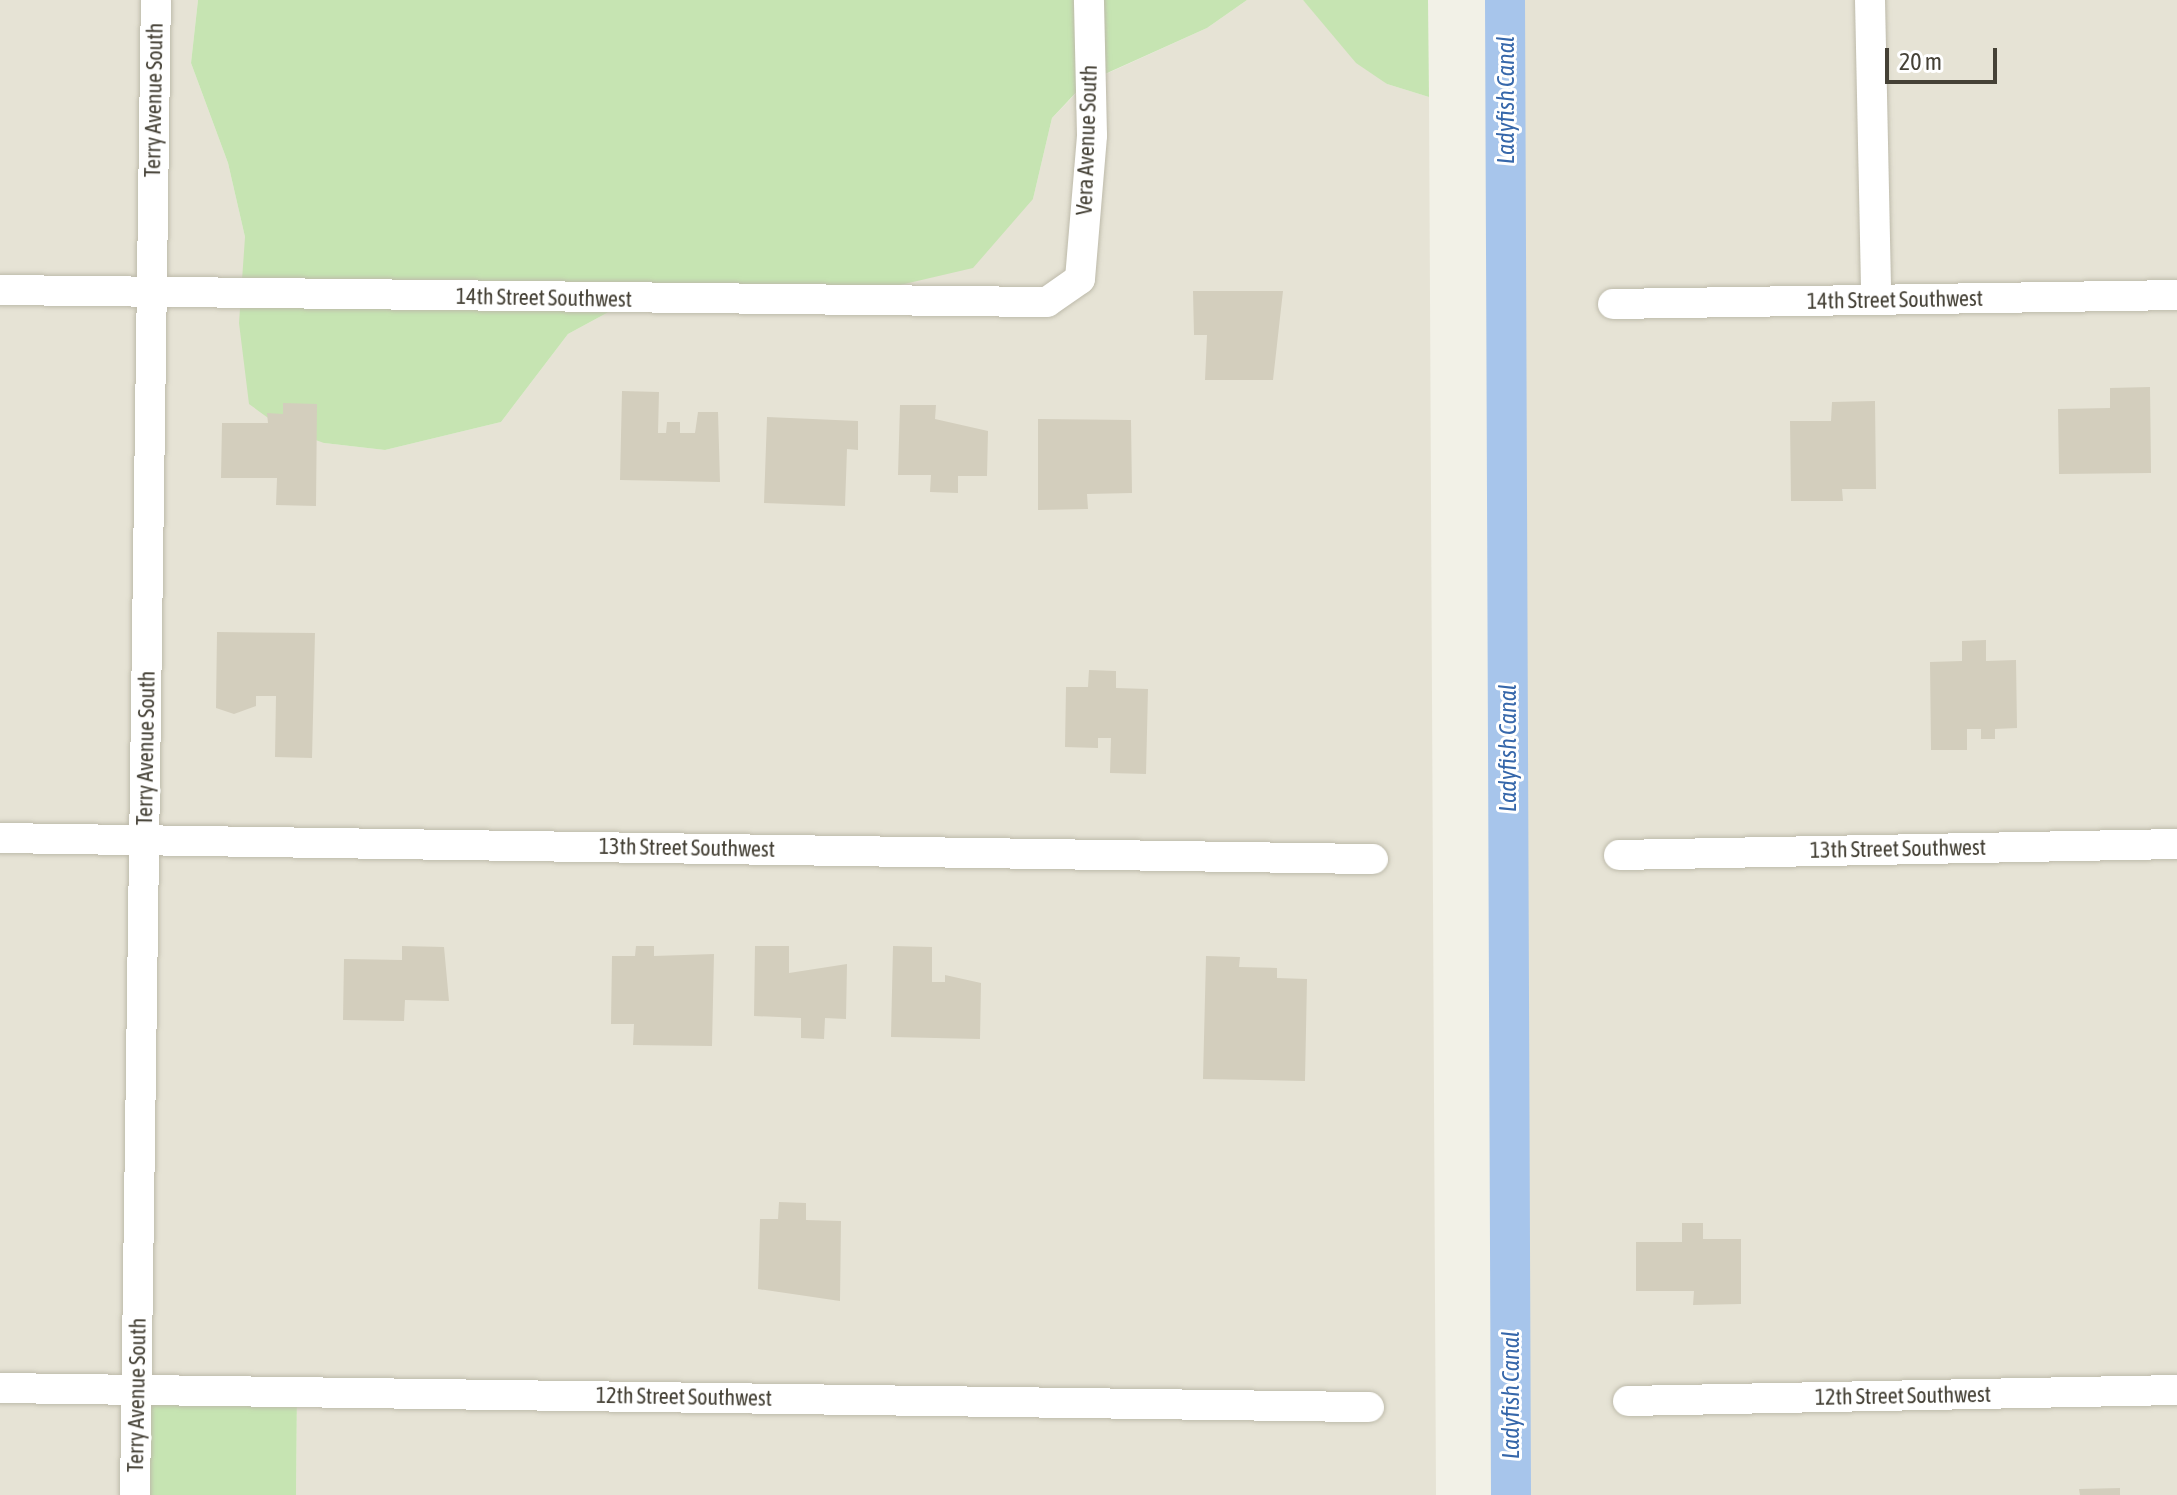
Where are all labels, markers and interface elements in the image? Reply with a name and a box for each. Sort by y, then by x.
street label: Terry Avenue South [139,23,169,177]
scale bar [1889,32,2001,82]
water label: Ladyfish Canal [1492,36,1520,164]
text: 20 m [1899,48,1942,75]
street label: Vera Avenue South [1071,64,1103,216]
street label: 14th Street Southwest [456,283,632,313]
street label: 14th Street Southwest [1807,285,1983,315]
street label: Terry Avenue South [131,671,161,825]
water label: Ladyfish Canal [1494,684,1522,812]
street label: 13th Street Southwest [599,833,775,863]
street label: 13th Street Southwest [1810,834,1986,864]
street label: Terry Avenue South [122,1318,152,1472]
water label: Ladyfish Canal [1497,1331,1525,1459]
street label: 12th Street Southwest [1815,1381,1991,1411]
street label: 12th Street Southwest [596,1382,772,1412]

